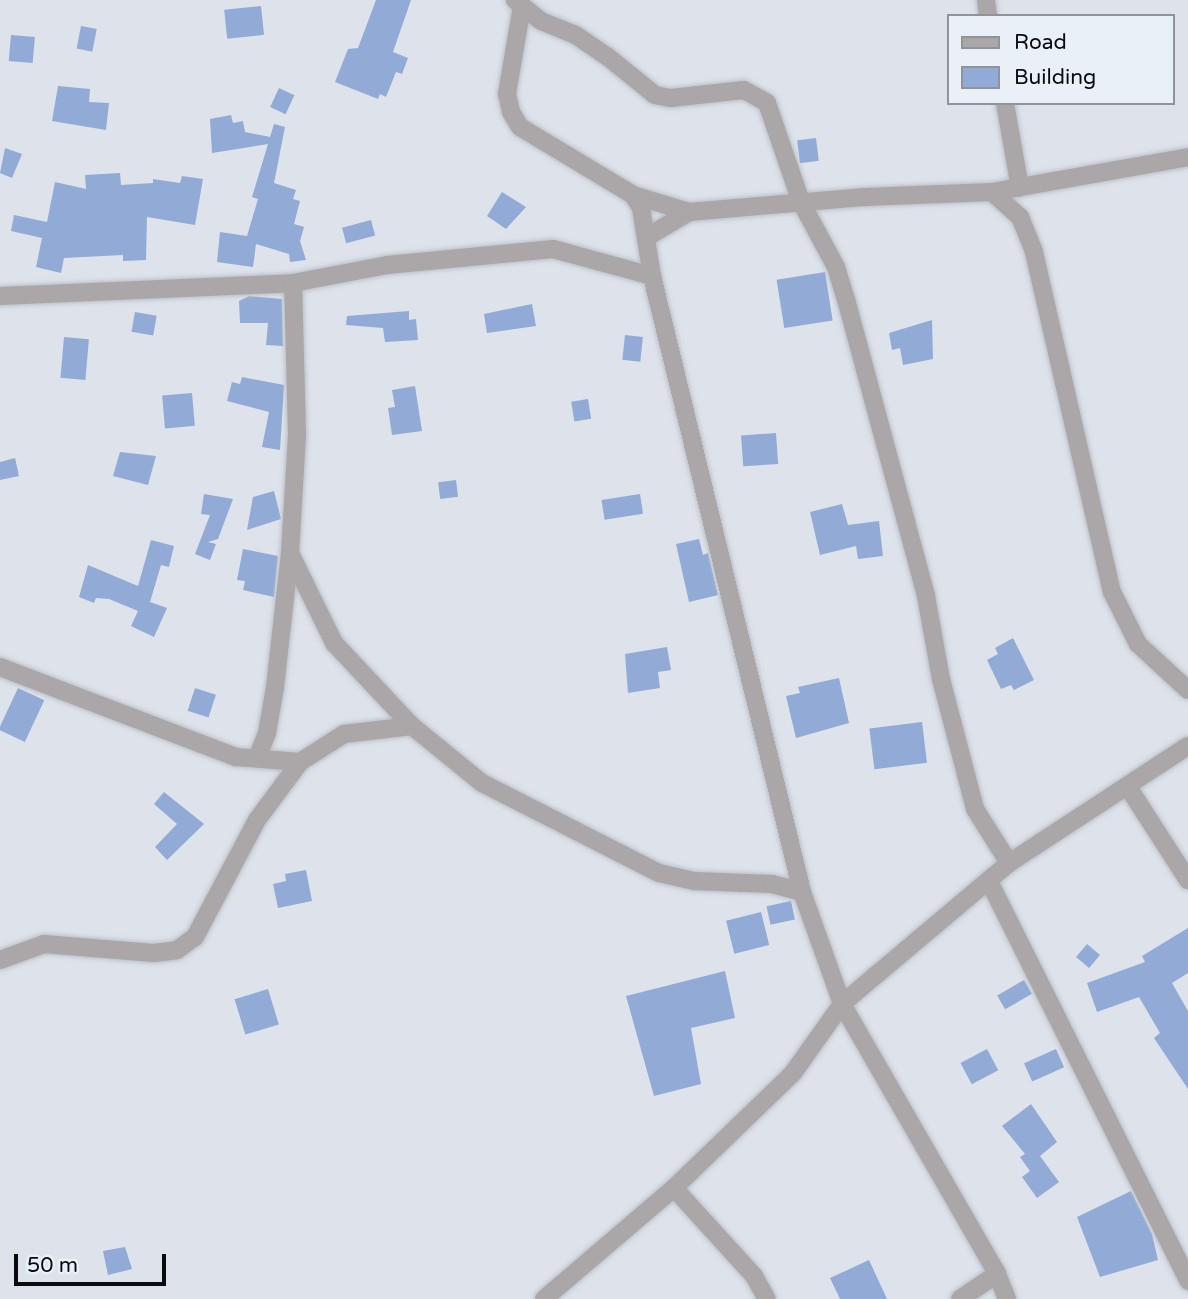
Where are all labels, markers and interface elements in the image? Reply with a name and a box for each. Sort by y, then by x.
legend [946,14,1174,105]
text: Road [1014,30,1067,55]
text: Building [1014,65,1096,90]
scale bar [18,1240,170,1284]
text: 50 m [27,1253,78,1278]

